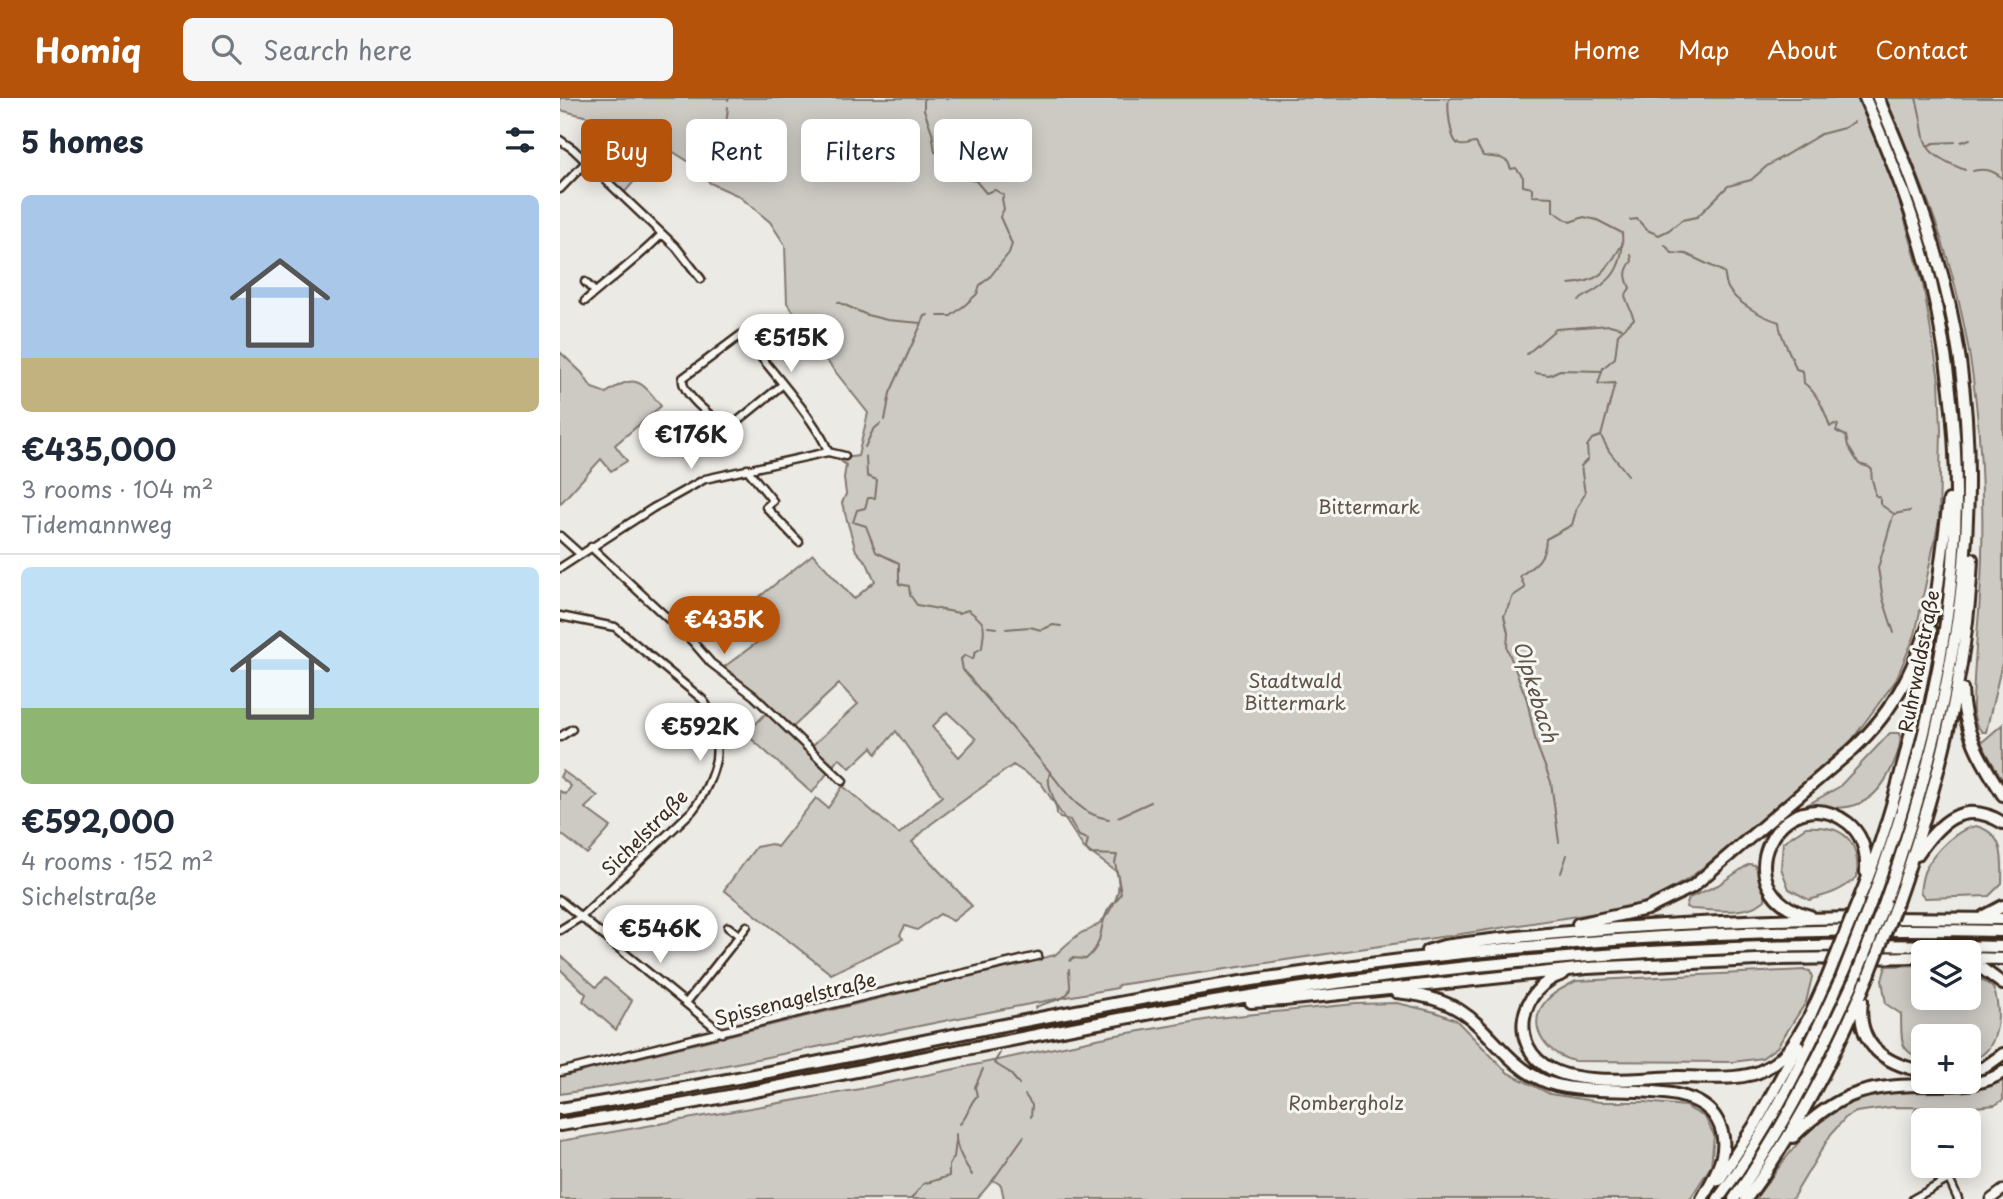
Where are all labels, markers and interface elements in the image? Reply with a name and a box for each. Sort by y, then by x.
search box [183,18,673,81]
text: Homiq [35,24,141,74]
icon: search [207,30,245,68]
text: Search here [263,30,412,69]
text: Home [1573,31,1640,67]
text: Map [1678,31,1729,67]
text: About [1767,31,1837,67]
text: Contact [1875,31,1968,67]
text: 5 homes [21,118,144,163]
chip: Buy [581,119,672,182]
chip: Rent [686,119,787,182]
chip: Filters [801,119,920,182]
chip: New [934,119,1032,182]
icon: filters [501,121,539,159]
icon: home [217,240,343,366]
pin: €515K [742,314,840,374]
text: €515K [754,319,828,354]
pin: €176K [642,412,740,471]
text: €176K [655,416,727,451]
text: €435,000 [21,426,176,471]
text: 3 rooms · 104 m² [21,471,214,506]
park label: Bittermark [1318,492,1421,520]
text: Tidemannweg [21,506,173,541]
street label: Ruhrwaldstraße [1890,587,1946,735]
pin: €435K [675,596,773,656]
text: €435K [684,601,764,636]
icon: home [217,612,343,738]
water label: Olpkebach [1506,636,1568,747]
park label: Stadtwald Bittermark [1244,666,1347,716]
pin: €592K [651,704,749,763]
text: €592K [661,708,739,743]
street label: Sichelstraße [594,782,694,882]
text: €592,000 [21,798,175,843]
text: 4 rooms · 152 m² [21,843,214,878]
text: Sichelstraße [21,878,157,913]
pin: €546K [611,906,709,965]
text: €546K [619,910,701,945]
map controls [1911,940,1981,1178]
button: layers [1911,940,1981,1010]
street label: Spissenagelstraße [711,964,879,1032]
button: + [1911,1024,1981,1094]
park label: Rombergholz [1288,1088,1404,1116]
button: − [1911,1108,1981,1178]

